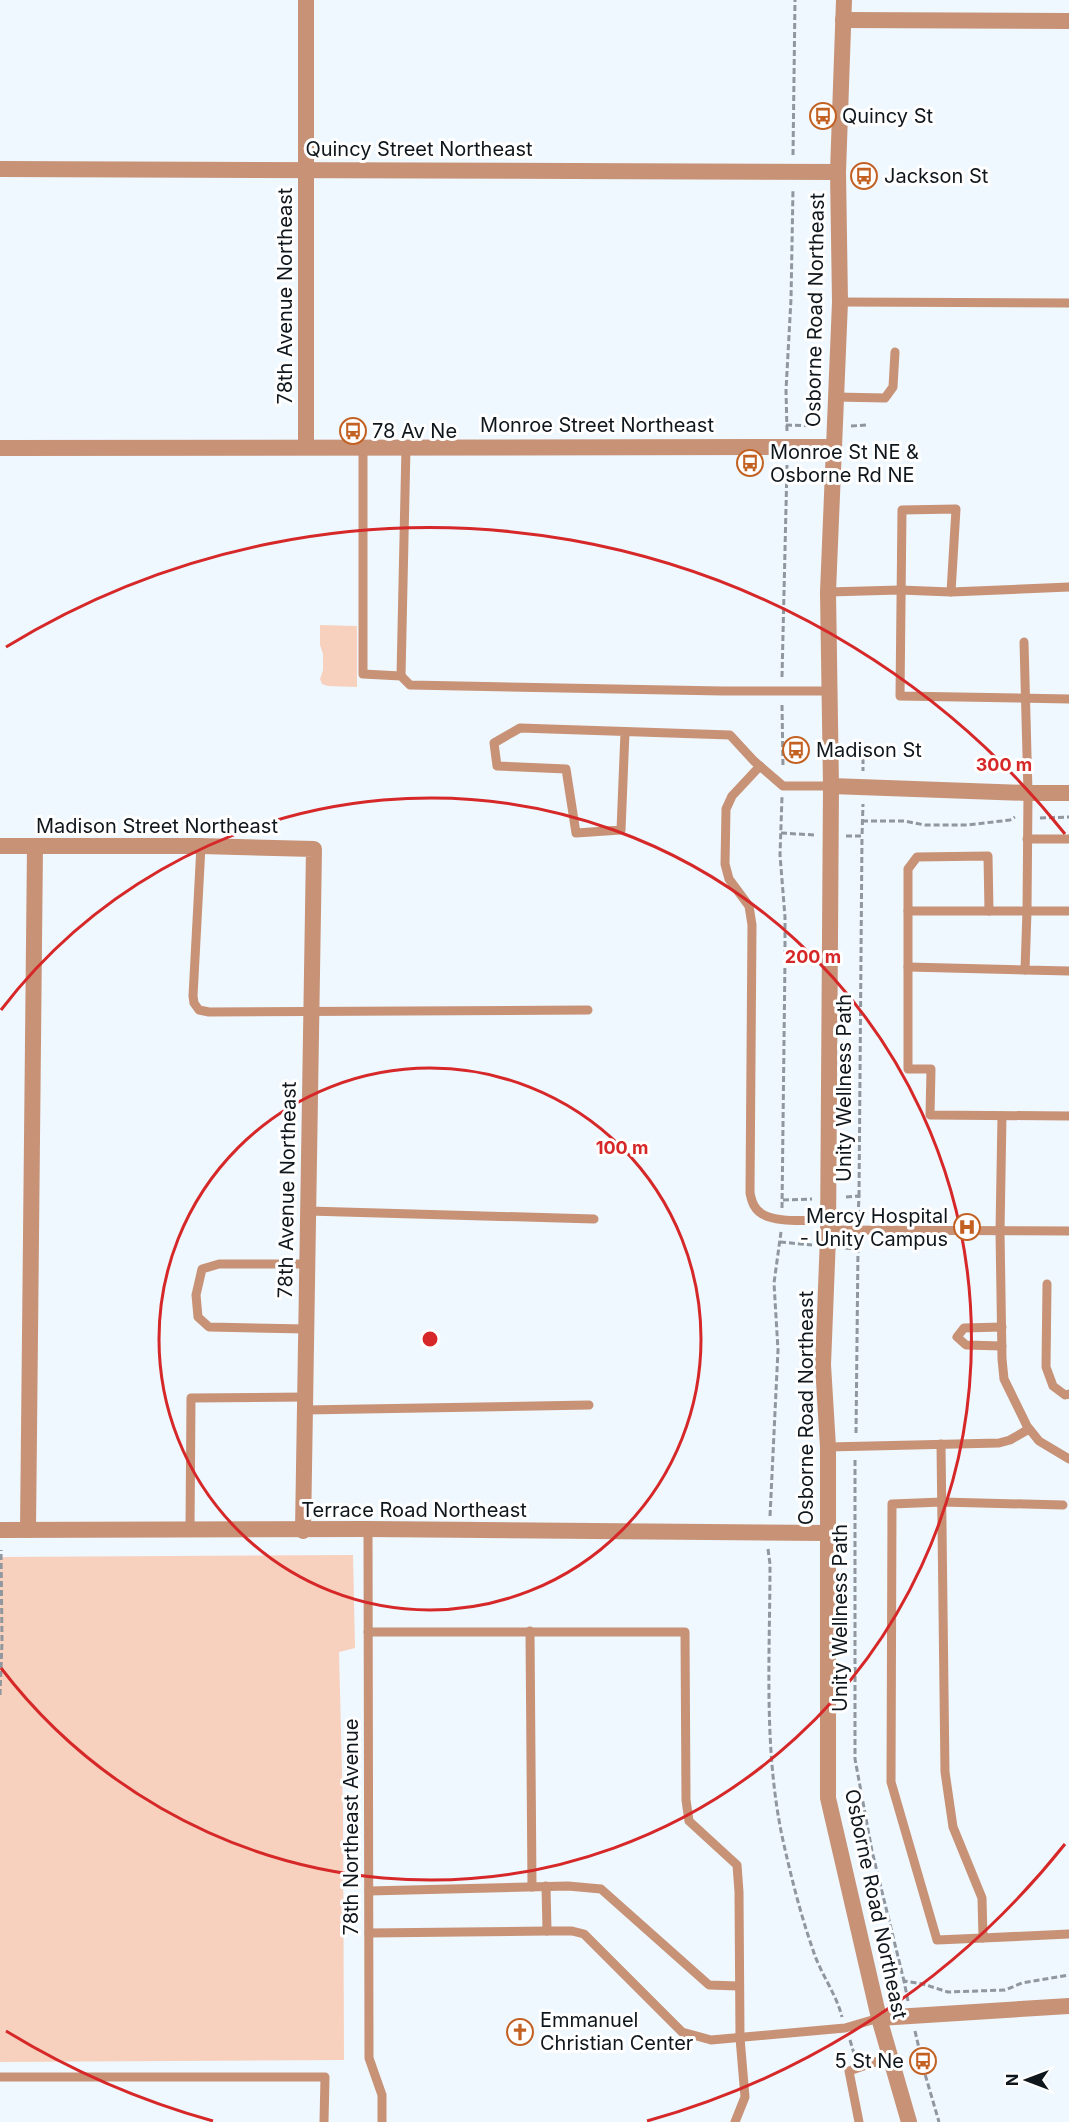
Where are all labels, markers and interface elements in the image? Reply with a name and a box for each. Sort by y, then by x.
bus stop icon: Quincy St [808,101,838,131]
place label: Quincy St [842,104,934,128]
street label: Quincy Street Northeast [305,137,533,161]
bus stop icon: Jackson St [849,161,879,191]
place label: Jackson St [884,164,989,188]
street label: 78th Avenue Northeast [273,187,297,404]
street label: Osborne Road Northeast [801,192,829,427]
street label: Monroe Street Northeast [480,413,714,437]
bus stop icon: 78 Av Ne [338,416,368,446]
place label: 78 Av Ne [372,419,457,443]
place label: Monroe St NE & Osborne Rd NE [770,440,919,487]
bus stop icon: Monroe St NE & Osborne Rd NE [735,448,765,478]
bus stop icon: Madison St [781,735,811,765]
place label: Madison St [816,738,922,762]
text: 300 m [976,754,1032,775]
street label: Madison Street Northeast [36,814,278,838]
text: 200 m [785,946,841,967]
street label: Unity Wellness Path [832,994,856,1182]
street label: 78th Avenue Northeast [273,1081,301,1299]
text: 100 m [596,1137,648,1158]
place label: Mercy Hospital - Unity Campus [800,1204,948,1251]
hospital icon: Mercy Hospital - Unity Campus [952,1212,982,1242]
street label: Osborne Road Northeast [794,1290,818,1525]
centre of rings [420,1329,440,1349]
street label: Terrace Road Northeast [301,1498,527,1522]
street label: Unity Wellness Path [828,1524,852,1712]
street label: 78th Northeast Avenue [339,1719,363,1935]
street label: Osborne Road Northeast [840,1787,912,2022]
place label: Emmanuel Christian Center [540,2008,694,2055]
church icon: Emmanuel Christian Center [505,2017,535,2047]
bus stop icon: 5 St Ne [908,2046,938,2076]
place label: 5 St Ne [834,2049,904,2073]
north arrow [997,2050,1057,2110]
text: N [1002,2074,1022,2086]

